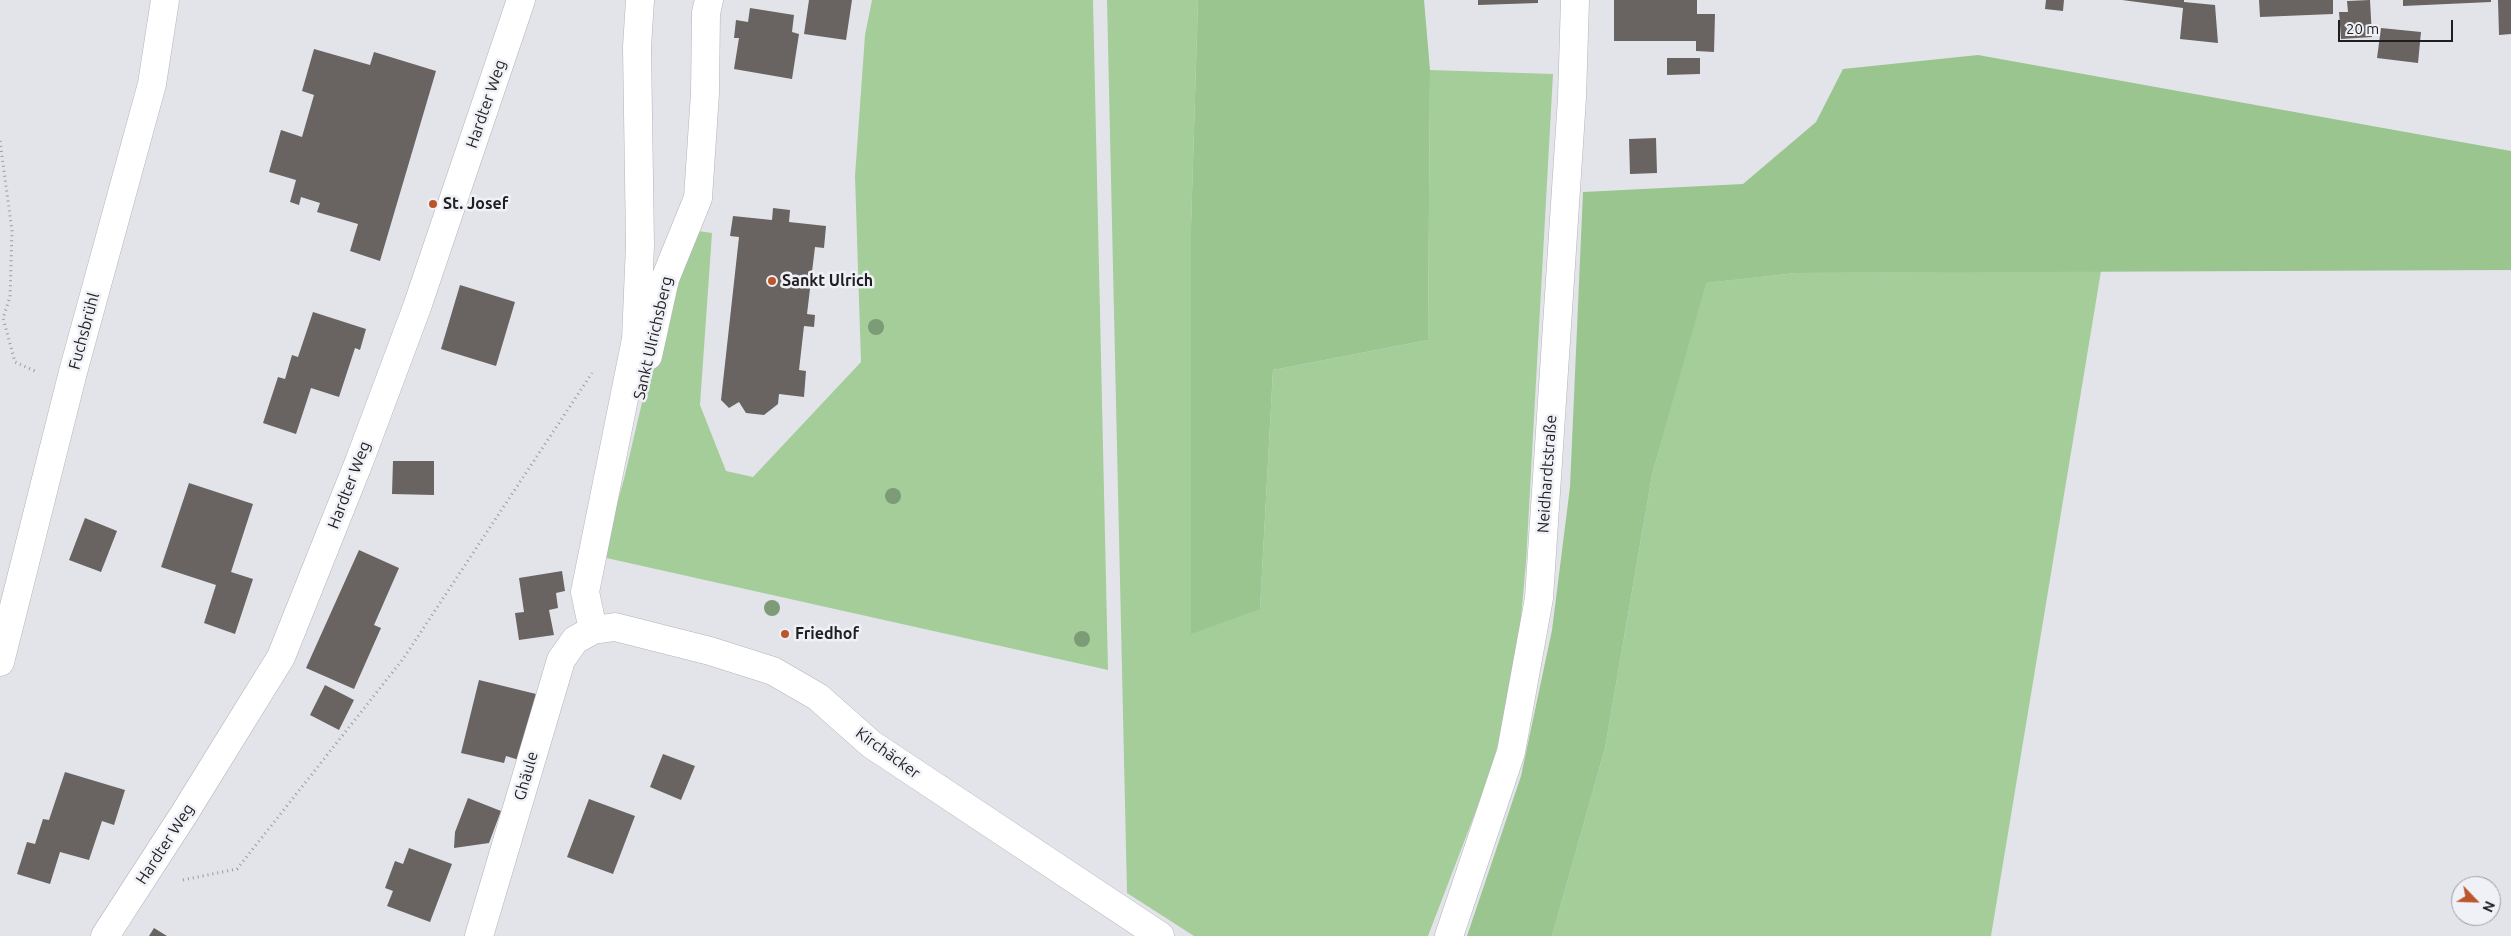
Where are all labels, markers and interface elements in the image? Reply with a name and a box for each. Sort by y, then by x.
scale bar [2341,10,2456,42]
text: 20 m [2346,20,2379,37]
street label: Hardter Weg [462,57,510,151]
place label: St. Josef [443,194,508,214]
marker: St. Josef [427,198,439,210]
place label: Sankt Ulrich [782,271,873,291]
street label: Sankt Ulrichsberg [629,275,677,401]
marker: Sankt Ulrich [766,275,778,287]
street label: Fuchsbrühl [65,290,103,372]
street label: Neidhardtstraße [1533,414,1561,534]
street label: Hardter Weg [324,439,374,531]
place label: Friedhof [795,624,859,644]
marker: Friedhof [779,628,791,640]
street label: Kirchäcker [852,723,924,783]
street label: Ghäule [510,749,542,803]
street label: Hardter Weg [132,800,198,888]
north arrow [2451,876,2501,926]
text: N [2479,899,2498,915]

